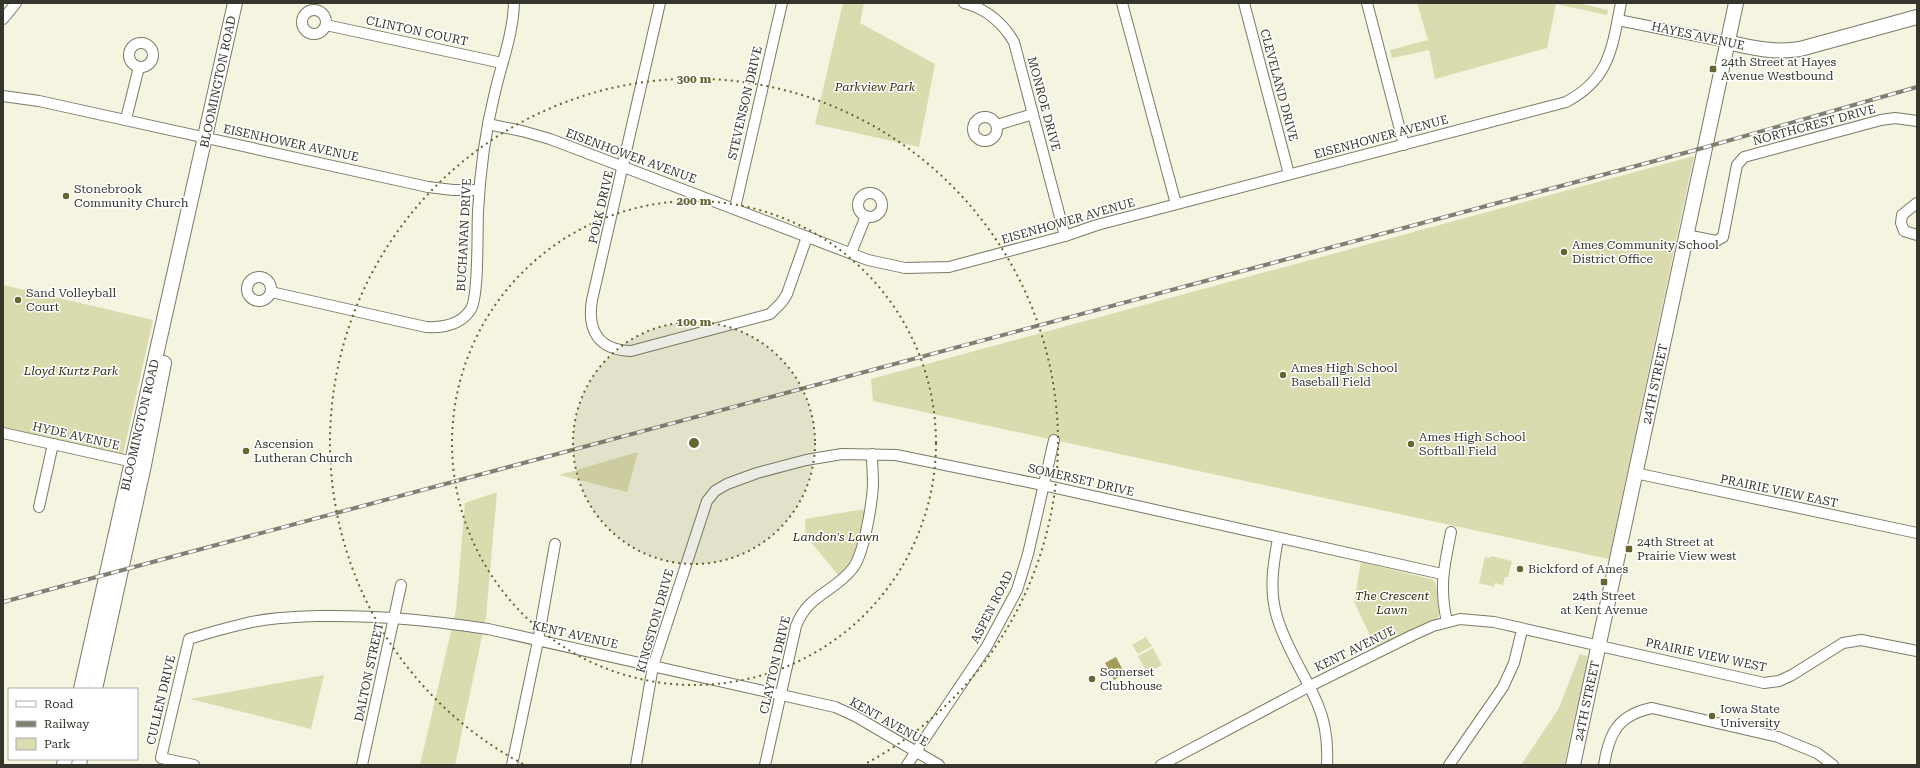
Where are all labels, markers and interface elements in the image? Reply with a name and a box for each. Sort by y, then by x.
street label: CLINTON COURT [365,13,469,49]
street label: BLOOMINGTON ROAD [197,15,239,149]
street label: HAYES AVENUE [1650,19,1746,53]
street label: CLEVELAND DRIVE [1257,27,1301,143]
street label: STEVENSON DRIVE [725,45,765,161]
street label: MONROE DRIVE [1025,55,1063,153]
place label: 24th Street at Hayes Avenue Westbound [1721,55,1837,83]
marker: 24th Street at Hayes Avenue Westbound [1708,64,1718,74]
text: 300 m [677,72,712,86]
park label: Parkview Park [834,80,916,94]
street label: NORTHCREST DRIVE [1751,102,1877,148]
street label: EISENHOWER AVENUE [1312,112,1450,162]
street label: EISENHOWER AVENUE [222,122,360,164]
street label: EISENHOWER AVENUE [564,126,698,186]
street label: POLK DRIVE [586,169,616,245]
street label: BUCHANAN DRIVE [454,178,474,292]
place label: Stonebrook Community Church [74,182,189,210]
marker: Stonebrook Community Church [61,191,71,201]
text: 200 m [677,194,712,208]
street label: EISENHOWER AVENUE [1000,195,1136,247]
place label: Ames Community School District Office [1572,238,1719,266]
marker: Ames Community School District Office [1559,247,1569,257]
place label: Sand Volleyball Court [26,286,116,314]
marker: Sand Volleyball Court [13,295,23,305]
text: 100 m [677,315,712,329]
street label: 24TH STREET [1640,343,1670,425]
street label: BLOOMINGTON ROAD [118,358,162,492]
place label: Ames High School Baseball Field [1291,361,1398,389]
park label: Lloyd Kurtz Park [23,364,119,378]
marker: Ames High School Baseball Field [1278,370,1288,380]
street label: HYDE AVENUE [31,419,121,453]
place label: Ames High School Softball Field [1419,430,1526,458]
centre of rings [687,436,701,450]
place label: Ascension Lutheran Church [254,437,353,465]
marker: Ames High School Softball Field [1406,439,1416,449]
marker: Ascension Lutheran Church [241,446,251,456]
street label: SOMERSET DRIVE [1026,461,1136,499]
street label: PRAIRIE VIEW EAST [1719,472,1839,510]
park label: Landon's Lawn [792,530,879,544]
place label: 24th Street at Prairie View west [1637,535,1737,563]
marker: 24th Street at Prairie View west [1624,544,1634,554]
place label: Bickford of Ames [1528,562,1628,576]
marker: Bickford of Ames [1515,564,1525,574]
street label: KINGSTON DRIVE [633,567,677,675]
street label: ASPEN ROAD [968,568,1016,646]
marker: 24th Street at Kent Avenue [1599,577,1609,587]
park label: The Crescent Lawn [1355,589,1430,617]
place label: 24th Street at Kent Avenue [1560,589,1648,617]
street label: CLAYTON DRIVE [757,615,793,715]
street label: KENT AVENUE [531,618,619,652]
street label: DALTON STREET [352,621,386,723]
street label: KENT AVENUE [1312,623,1398,675]
street label: PRAIRIE VIEW WEST [1644,635,1768,675]
street label: CULLEN DRIVE [144,654,178,746]
street label: 24TH STREET [1572,660,1602,742]
place label: Somerset Clubhouse [1100,665,1163,693]
marker: Somerset Clubhouse [1087,674,1097,684]
legend [8,688,138,760]
street label: KENT AVENUE [847,695,931,749]
text: Road [44,697,74,711]
place label: Iowa State University [1720,702,1781,730]
marker: Iowa State University [1707,711,1717,721]
text: Railway [44,717,90,731]
text: Park [44,737,71,751]

